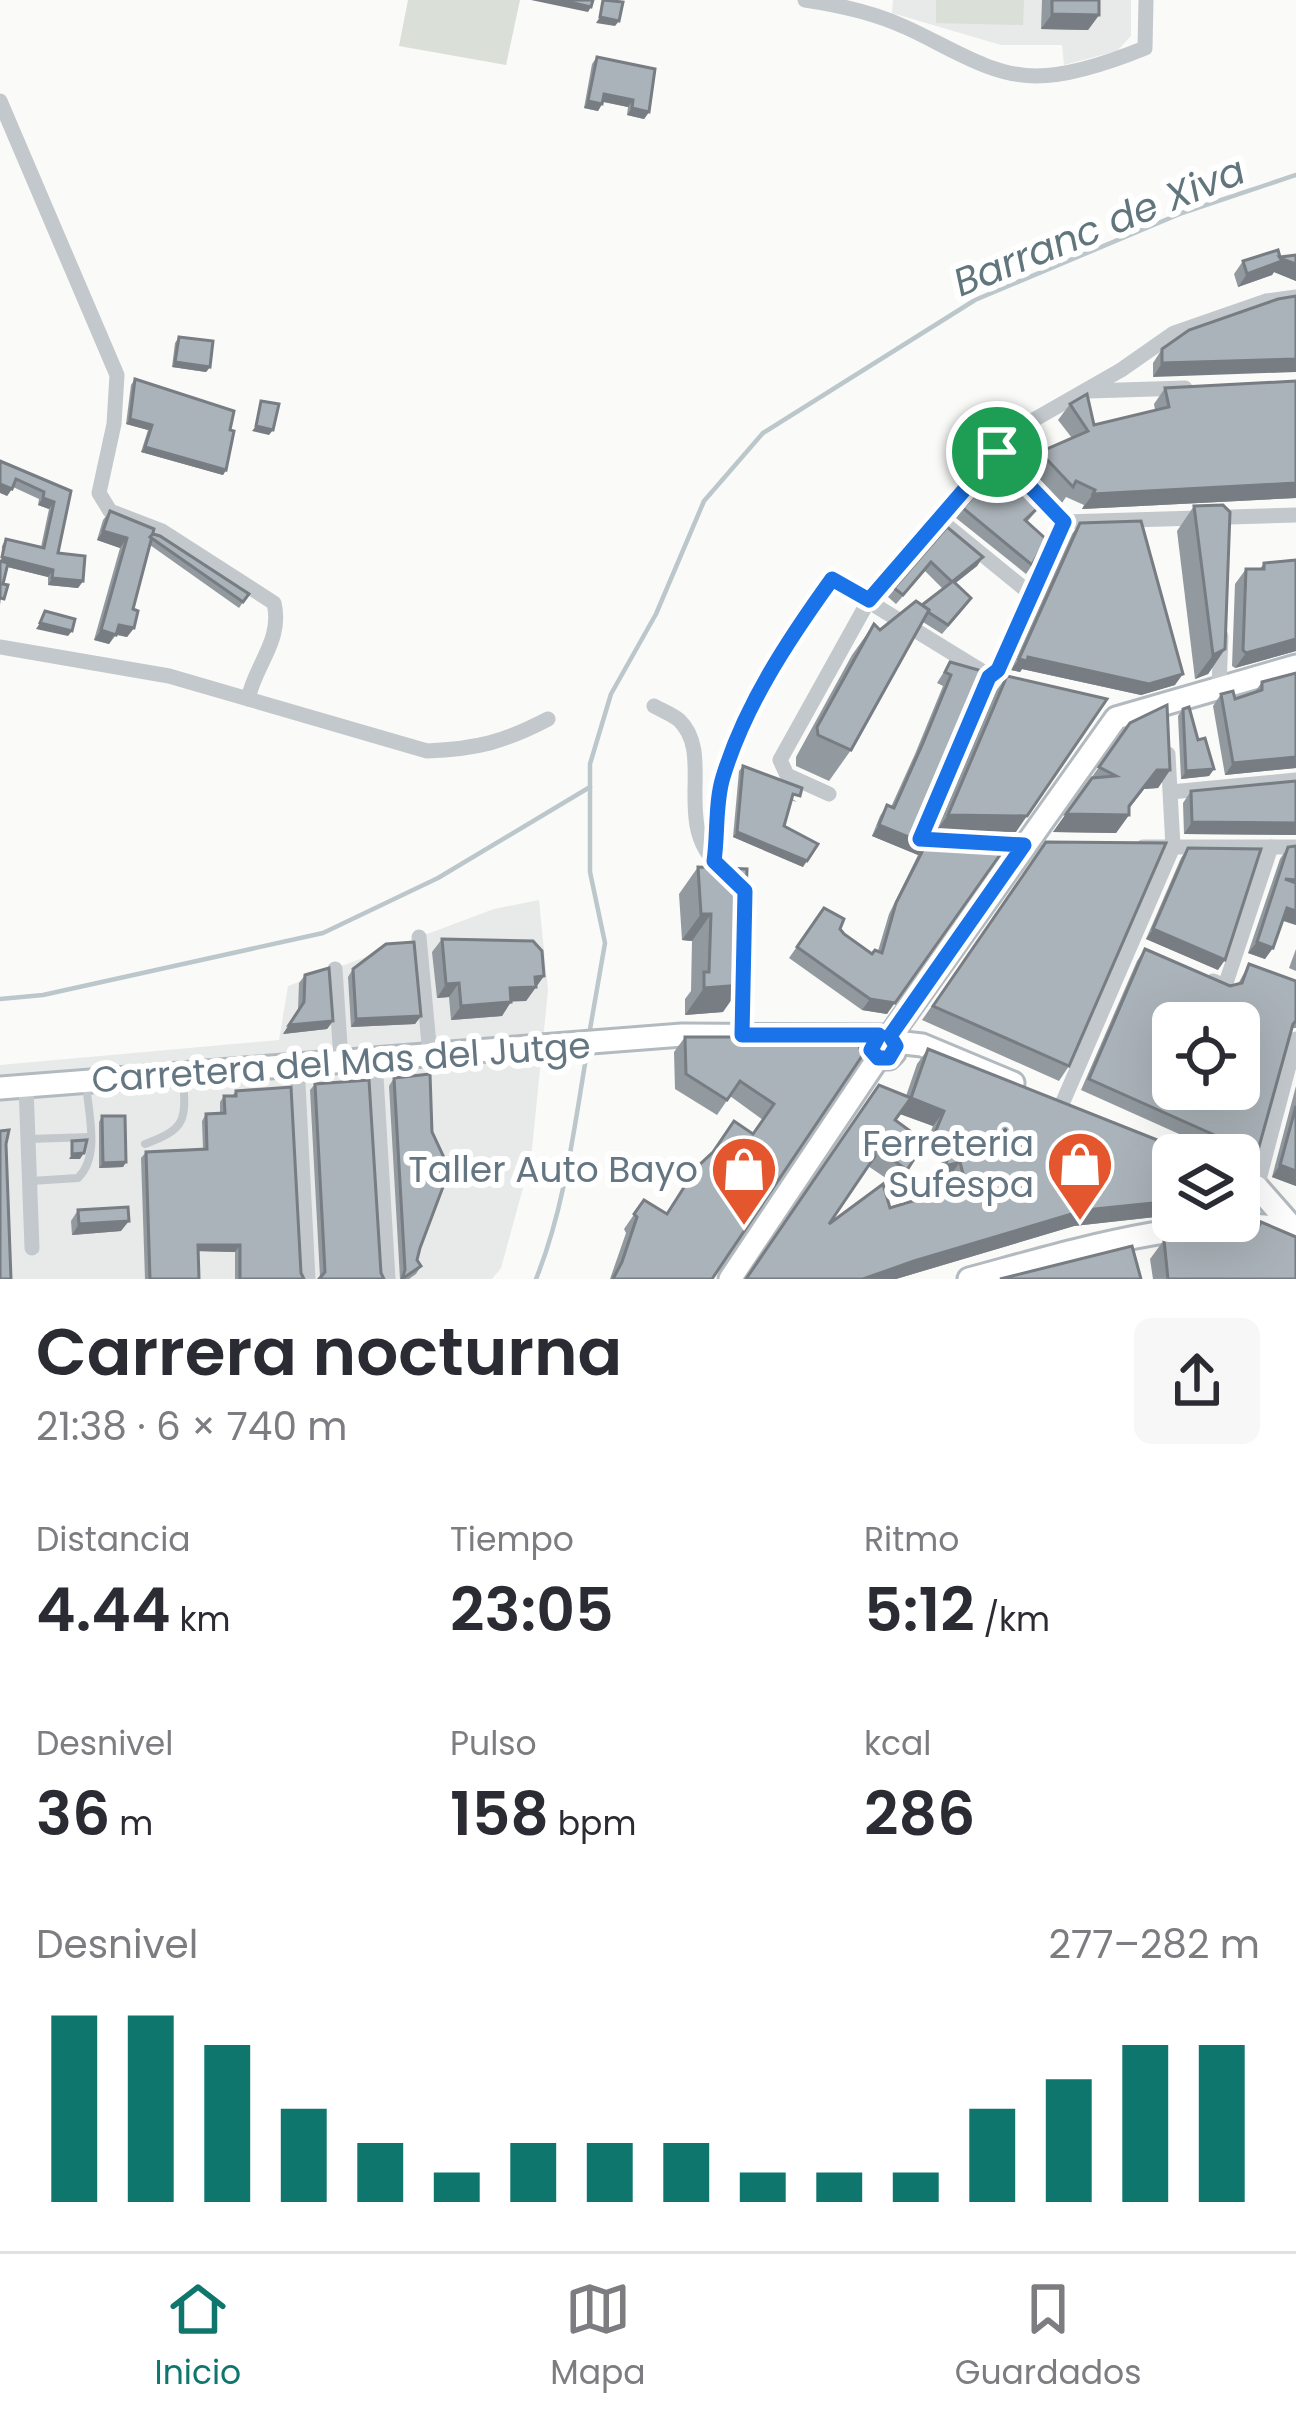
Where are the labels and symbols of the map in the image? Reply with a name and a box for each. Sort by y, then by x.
water label: Barranc de Xiva [945,143,1253,310]
pin [946,401,1048,503]
street label: Carretera del Mas del Jutge [90,1020,592,1105]
place label: Ferreteria Sufespa [862,1118,1034,1210]
shop icon: Ferreteria Sufespa [1045,1129,1115,1223]
shop icon: Taller Auto Bayo [709,1134,779,1228]
place label: Taller Auto Bayo [408,1144,698,1195]

